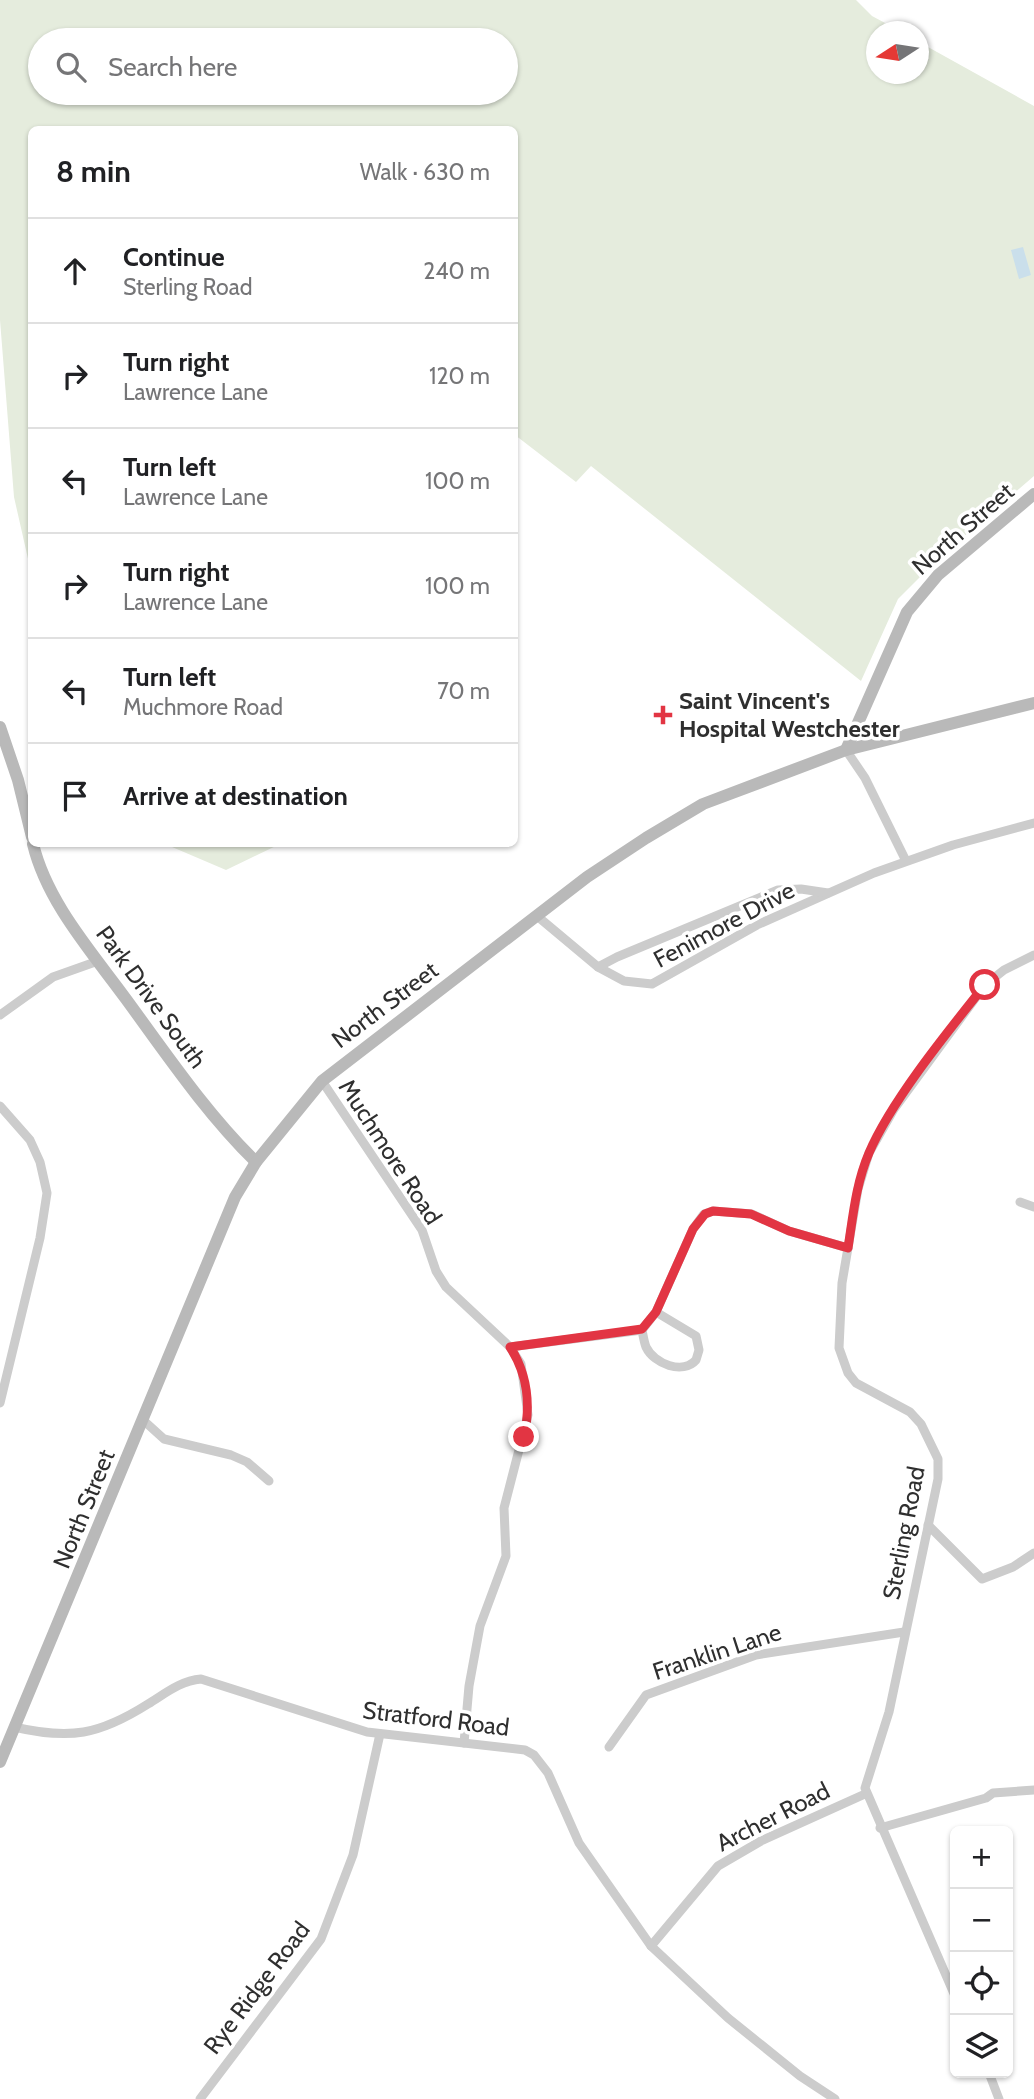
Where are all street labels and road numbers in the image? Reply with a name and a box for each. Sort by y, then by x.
street label: North Street [906,477,1020,581]
street label: Fenimore Drive [648,875,799,974]
street label: Park Drive South [90,920,213,1074]
street label: North Street [326,955,444,1054]
street label: Muchmore Road [333,1074,448,1230]
street label: North Street [47,1445,120,1572]
street label: Sterling Road [876,1464,931,1602]
street label: Franklin Lane [649,1617,785,1686]
street label: Stratford Road [361,1695,511,1742]
street label: Archer Road [711,1776,834,1857]
street label: Rye Ridge Road [197,1916,316,2060]

